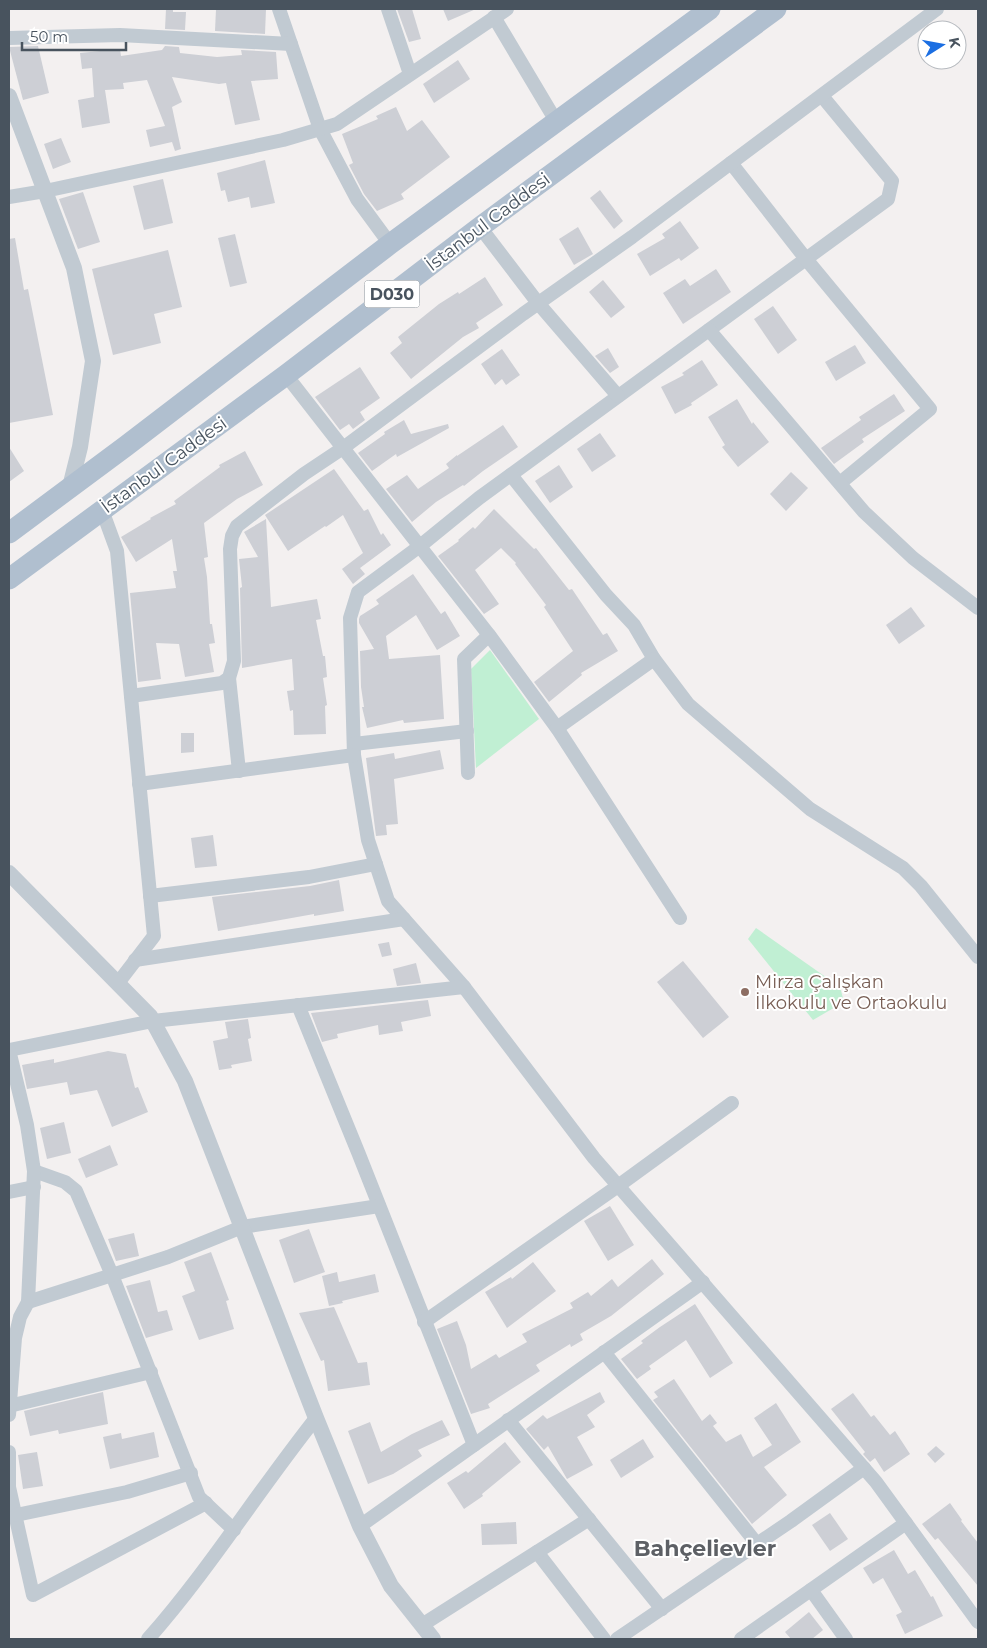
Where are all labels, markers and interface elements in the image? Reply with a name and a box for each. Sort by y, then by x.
scale bar [22,20,126,52]
north arrow [917,20,967,70]
text: 50 m [30,27,68,46]
text: K [945,36,965,50]
street label: İstanbul Caddesi [421,168,555,276]
road number: D030 [364,280,420,308]
street label: İstanbul Caddesi [97,412,231,518]
place label: Mirza Çalışkan İlkokulu ve Ortaokulu [755,971,947,1014]
marker: Mirza Çalışkan İlkokulu ve Ortaokulu [739,986,751,998]
district label: Bahçelievler [634,1535,776,1562]

